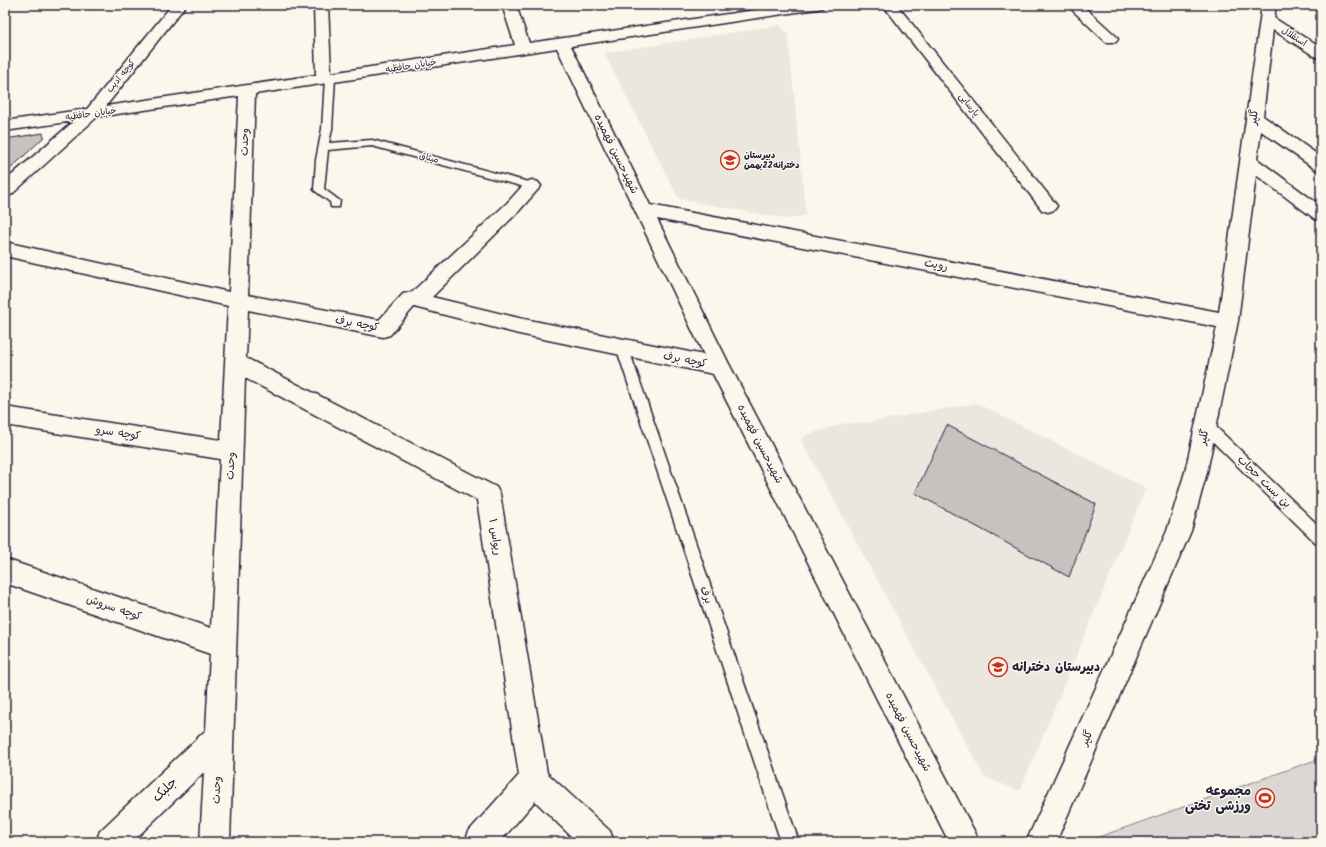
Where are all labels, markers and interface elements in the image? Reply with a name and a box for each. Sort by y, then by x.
street label: استقلال [1278,23,1310,51]
street label: خیابان حافظیه [384,55,438,77]
street label: کوچه ادیب [103,56,139,96]
street label: پارسایی [955,90,983,120]
street label: خیابان حافظیه [64,103,118,125]
street label: گلپر [1244,108,1264,127]
street label: شهیدحسین فهمیده [589,111,643,197]
street label: وحدت [236,128,254,156]
street label: میثاق [418,148,440,168]
place label: دبیرستان دخترانه22بهمن [744,148,799,173]
school or university icon: دبیرستان دخترانه22بهمن [719,149,741,171]
street label: رویت [923,254,949,276]
street label: کوچه برف [334,311,381,337]
street label: کوچه برف [662,347,709,373]
street label: شهیدحسین فهمیده [732,401,788,487]
street label: کوچه سرو [93,420,142,445]
street label: گلپر [1193,427,1214,447]
street label: بن بست حجاب [1233,451,1295,513]
street label: وحدت [221,452,241,480]
street label: ریواس ۱ [483,517,507,557]
street label: برف [695,584,717,606]
street label: کوچه سروش [84,590,144,626]
school or university icon: دبیرستان دخترانه [987,656,1009,678]
place label: دبیرستان دخترانه [1012,657,1100,678]
street label: شهیدحسین فهمیده [880,689,936,775]
street label: گلپر [1075,727,1099,750]
street label: جلبک [147,773,183,807]
street label: وحدت [208,776,226,804]
place label: مجموعه ورزشی تختی [1185,781,1251,817]
sports icon: مجموعه ورزشی تختی [1254,787,1276,809]

